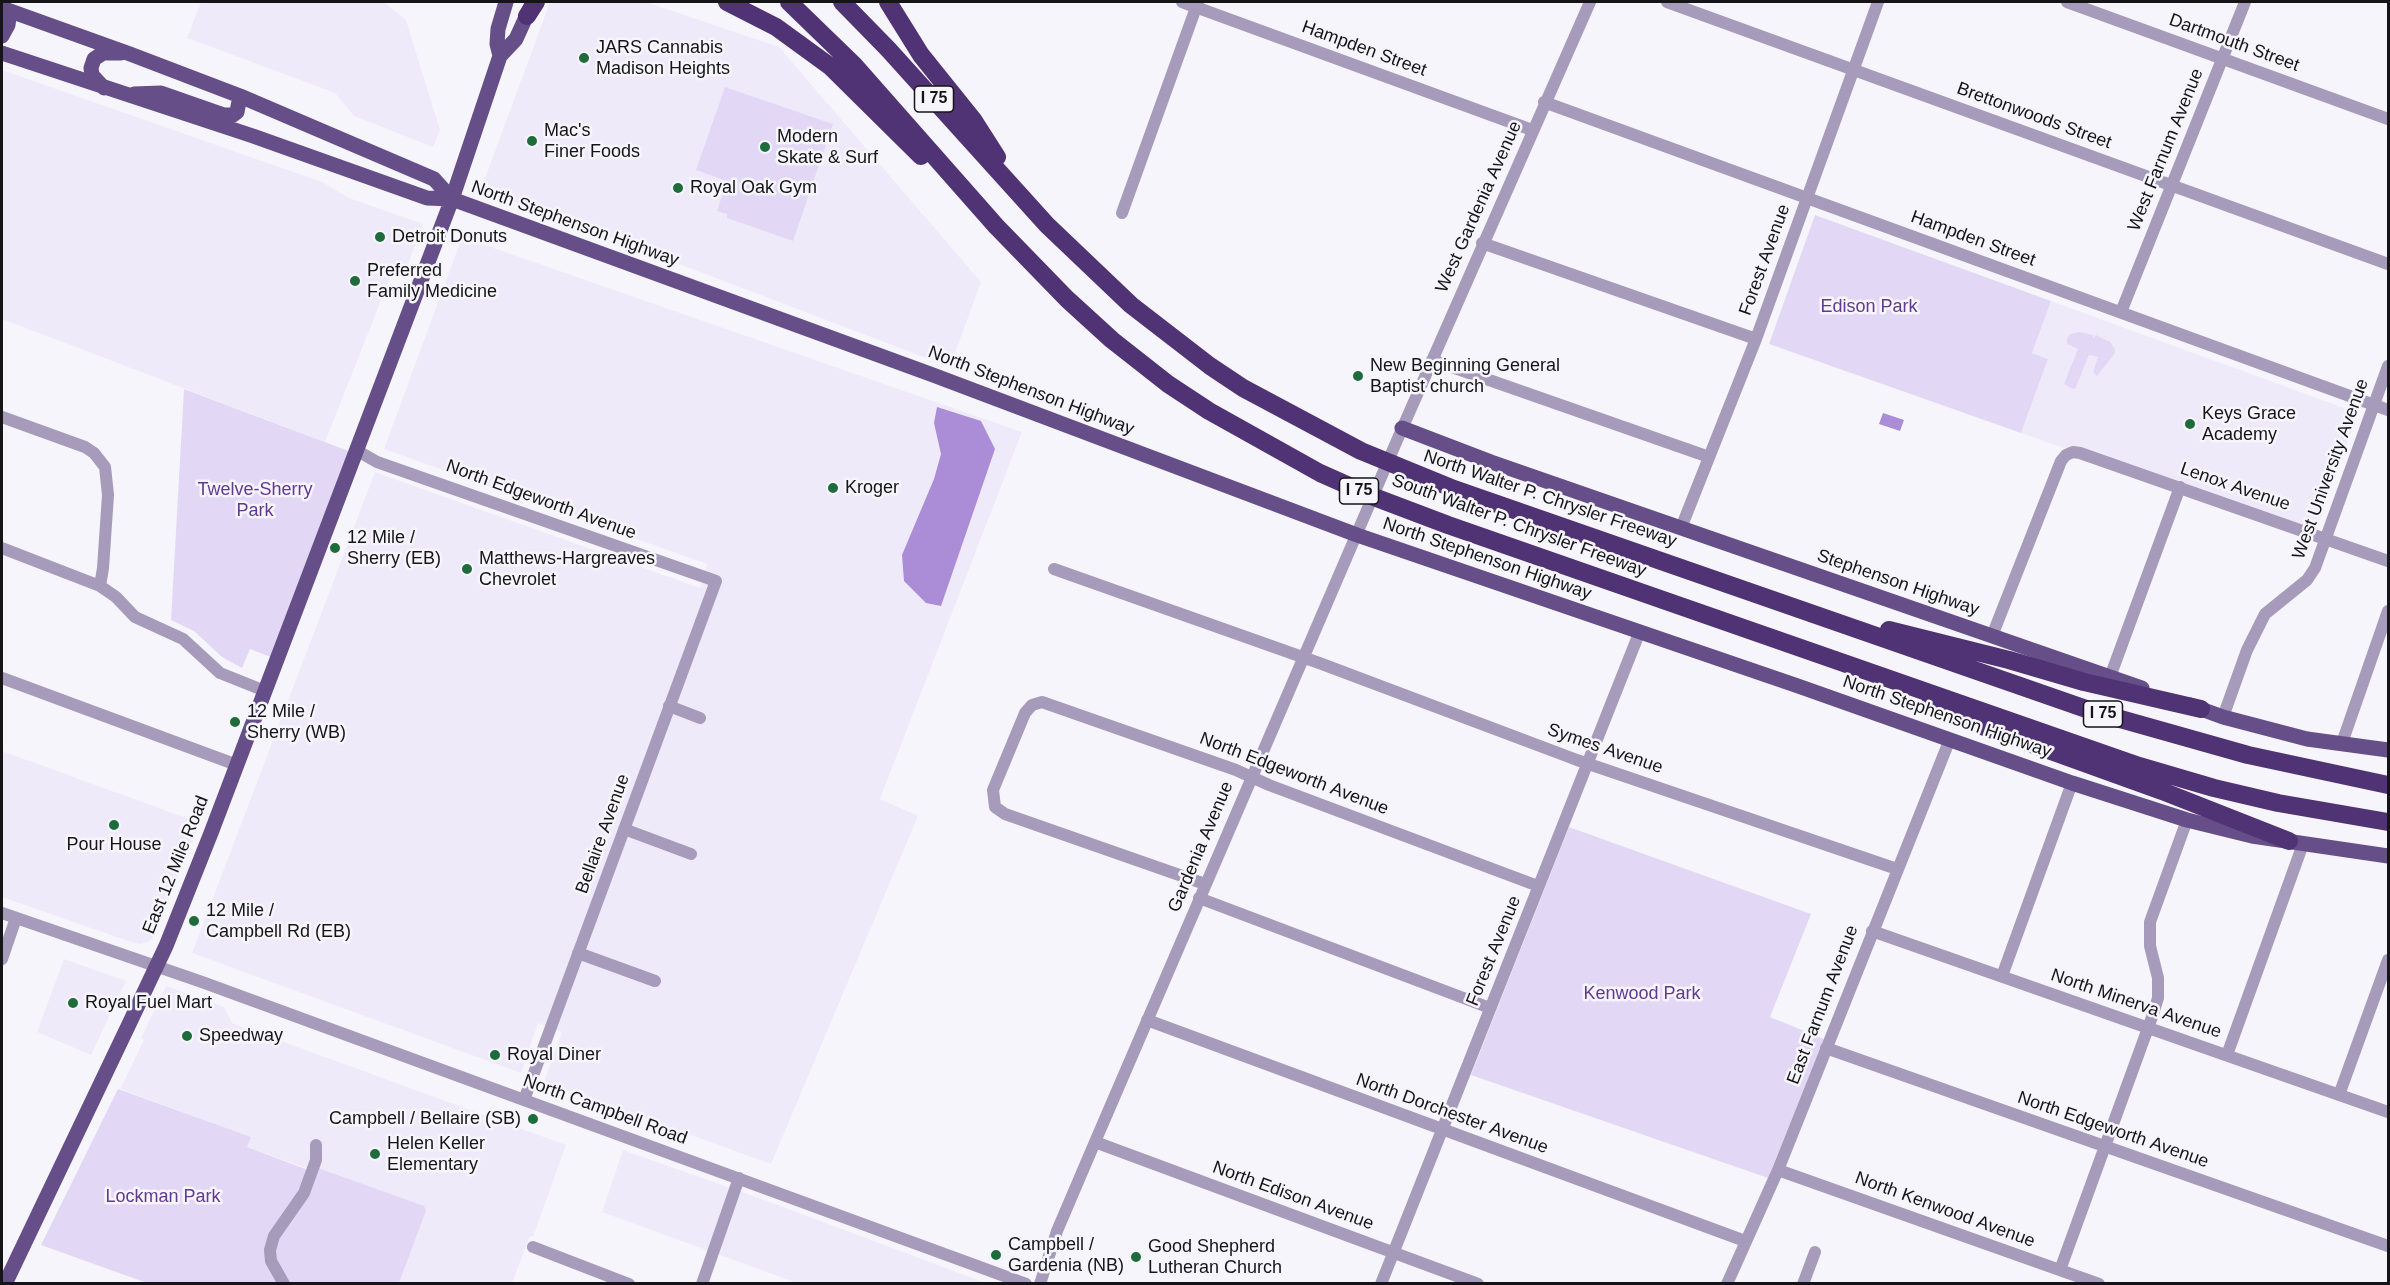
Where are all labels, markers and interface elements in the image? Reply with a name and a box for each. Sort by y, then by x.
street label: Dartmouth Street [2166,9,2302,77]
street label: Hampden Street [1299,16,1429,82]
place label: JARS Cannabis Madison Heights [596,37,730,80]
marker: JARS Cannabis Madison Heights [577,51,591,65]
street label: West Farnum Avenue [2124,66,2208,234]
street label: Brettonwoods Street [1954,78,2114,154]
road number: I 75 [914,86,954,112]
street label: West Gardenia Avenue [1431,118,1527,296]
place label: Mac's Finer Foods [544,120,640,162]
place label: Modern Skate & Surf [777,126,878,168]
marker: Mac's Finer Foods [525,134,539,148]
marker: Modern Skate & Surf [758,140,772,154]
street label: North Stephenson Highway [468,176,682,272]
place label: Royal Oak Gym [690,177,817,199]
marker: Royal Oak Gym [671,181,685,195]
street label: Forest Avenue [1735,201,1795,319]
street label: Hampden Street [1908,206,2038,272]
place label: Detroit Donuts [392,226,507,248]
marker: Detroit Donuts [373,230,387,244]
place label: Preferred Family Medicine [367,260,497,302]
marker: Preferred Family Medicine [348,274,362,288]
park label: Edison Park [1820,296,1918,318]
street label: North Stephenson Highway [925,342,1137,440]
place label: New Beginning General Baptist church [1370,355,1560,398]
marker: New Beginning General Baptist church [1351,369,1365,383]
street label: West University Avenue [2288,376,2374,562]
place label: Keys Grace Academy [2202,403,2296,446]
marker: Keys Grace Academy [2183,417,2197,431]
street label: North Walter P. Chrysler Freeway [1421,445,1679,553]
street label: North Edgeworth Avenue [443,456,639,544]
street label: Lenox Avenue [2177,458,2293,516]
street label: South Walter P. Chrysler Freeway [1389,470,1649,582]
place label: Kroger [845,477,899,499]
road number: I 75 [1340,478,1378,504]
park label: Twelve-Sherry Park [197,479,313,522]
marker: Kroger [826,481,840,495]
street label: North Stephenson Highway [1380,513,1594,605]
place label: 12 Mile / Sherry (EB) [347,527,441,570]
marker: 12 Mile / Sherry (EB) [328,541,342,555]
street label: Stephenson Highway [1814,545,1982,621]
place label: Matthews-Hargreaves Chevrolet [479,548,655,590]
marker: Matthews-Hargreaves Chevrolet [460,562,474,576]
street label: North Stephenson Highway [1840,671,2054,763]
place label: 12 Mile / Sherry (WB) [247,701,346,744]
road number: I 75 [2084,701,2122,727]
marker: 12 Mile / Sherry (WB) [228,715,242,729]
street label: Symes Avenue [1544,719,1666,779]
street label: North Edgeworth Avenue [1196,728,1392,820]
street label: Bellaire Avenue [571,771,635,897]
street label: Gardenia Avenue [1164,778,1238,916]
street label: East 12 Mile Road [138,793,214,937]
marker: Pour House [107,818,121,832]
place label: Pour House [66,834,162,856]
street label: Forest Avenue [1462,893,1526,1009]
place label: 12 Mile / Campbell Rd (EB) [206,900,351,942]
marker: 12 Mile / Campbell Rd (EB) [187,914,201,928]
street label: East Farnum Avenue [1783,922,1863,1088]
street label: North Minerva Avenue [2048,965,2224,1043]
park label: Kenwood Park [1583,983,1701,1005]
place label: Royal Fuel Mart [85,992,212,1014]
marker: Royal Fuel Mart [66,996,80,1010]
place label: Speedway [199,1025,283,1047]
marker: Speedway [180,1029,194,1043]
place label: Royal Diner [507,1044,601,1066]
marker: Royal Diner [488,1048,502,1062]
street label: North Dorchester Avenue [1353,1069,1551,1159]
street label: North Campbell Road [520,1070,690,1150]
street label: North Edgeworth Avenue [2015,1087,2211,1173]
place label: Campbell / Bellaire (SB) [329,1108,521,1130]
marker: Campbell / Bellaire (SB) [526,1112,540,1126]
place label: Helen Keller Elementary [387,1133,485,1176]
marker: Helen Keller Elementary [368,1147,382,1161]
street label: North Edison Avenue [1210,1157,1376,1235]
street label: North Kenwood Avenue [1852,1167,2038,1253]
park label: Lockman Park [105,1186,221,1208]
place label: Campbell / Gardenia (NB) [1008,1234,1124,1276]
place label: Good Shepherd Lutheran Church [1148,1236,1282,1278]
marker: Campbell / Gardenia (NB) [989,1248,1003,1262]
marker: Good Shepherd Lutheran Church [1129,1250,1143,1264]

